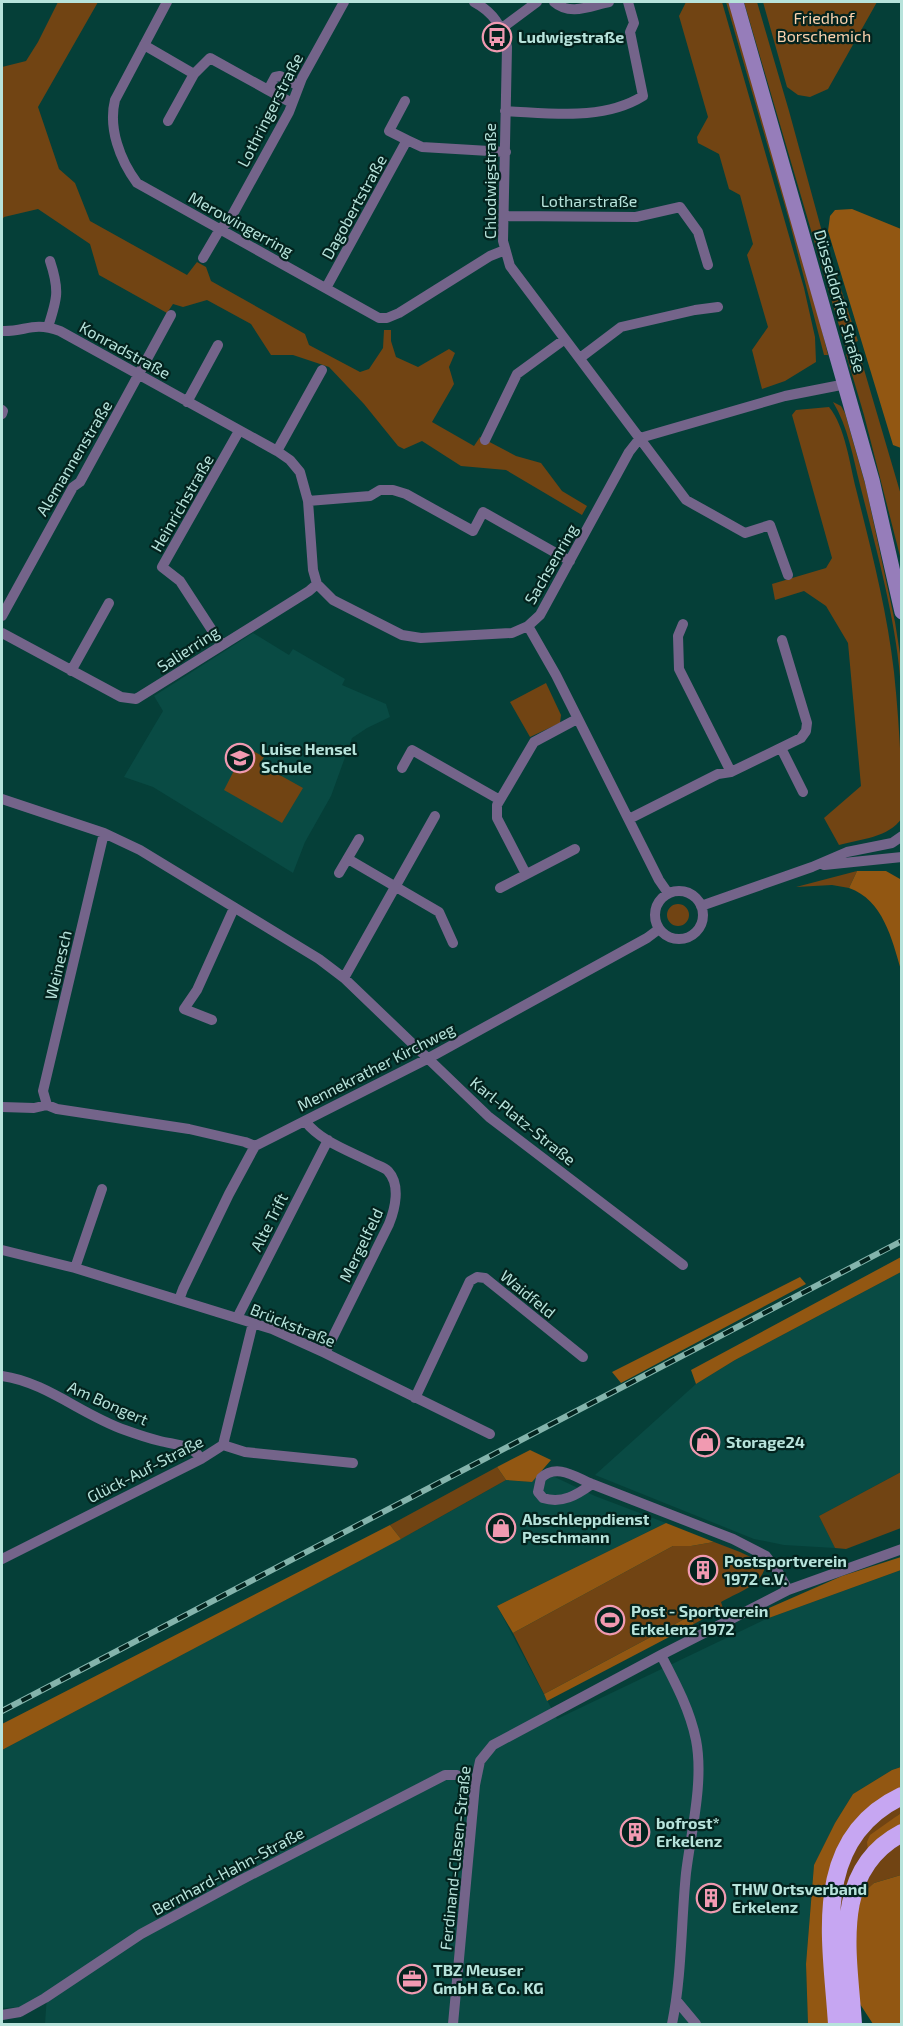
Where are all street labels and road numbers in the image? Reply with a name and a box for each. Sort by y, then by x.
street label: Lothringerstraße [233,50,306,170]
street label: Chlodwigstraße [480,123,499,239]
street label: Dagobertstraße [317,151,390,262]
street label: Merowingerring [186,187,297,260]
street label: Lotharstraße [541,191,637,210]
street label: Düsseldorfer Straße [811,227,870,375]
street label: Konradstraße [77,317,174,382]
street label: Alemannenstraße [32,397,116,519]
street label: Heinrichstraße [146,451,217,555]
street label: Sachsenring [520,520,581,607]
street label: Salierring [153,621,222,676]
street label: Weinesch [40,928,75,1001]
street label: Mennekrather Kirchweg [294,1019,458,1115]
street label: Karl-Platz-Straße [467,1072,580,1169]
street label: Alte Trift [246,1189,291,1254]
street label: Mergelfeld [335,1205,387,1285]
street label: Waidfeld [497,1266,560,1322]
street label: Brückstraße [248,1299,339,1350]
street label: Am Bongert [65,1376,151,1429]
street label: Glück-Auf-Straße [83,1431,206,1506]
street label: Ferdinand-Clasen-Straße [435,1765,474,1951]
street label: Bernhard-Hahn-Straße [148,1822,307,1919]

